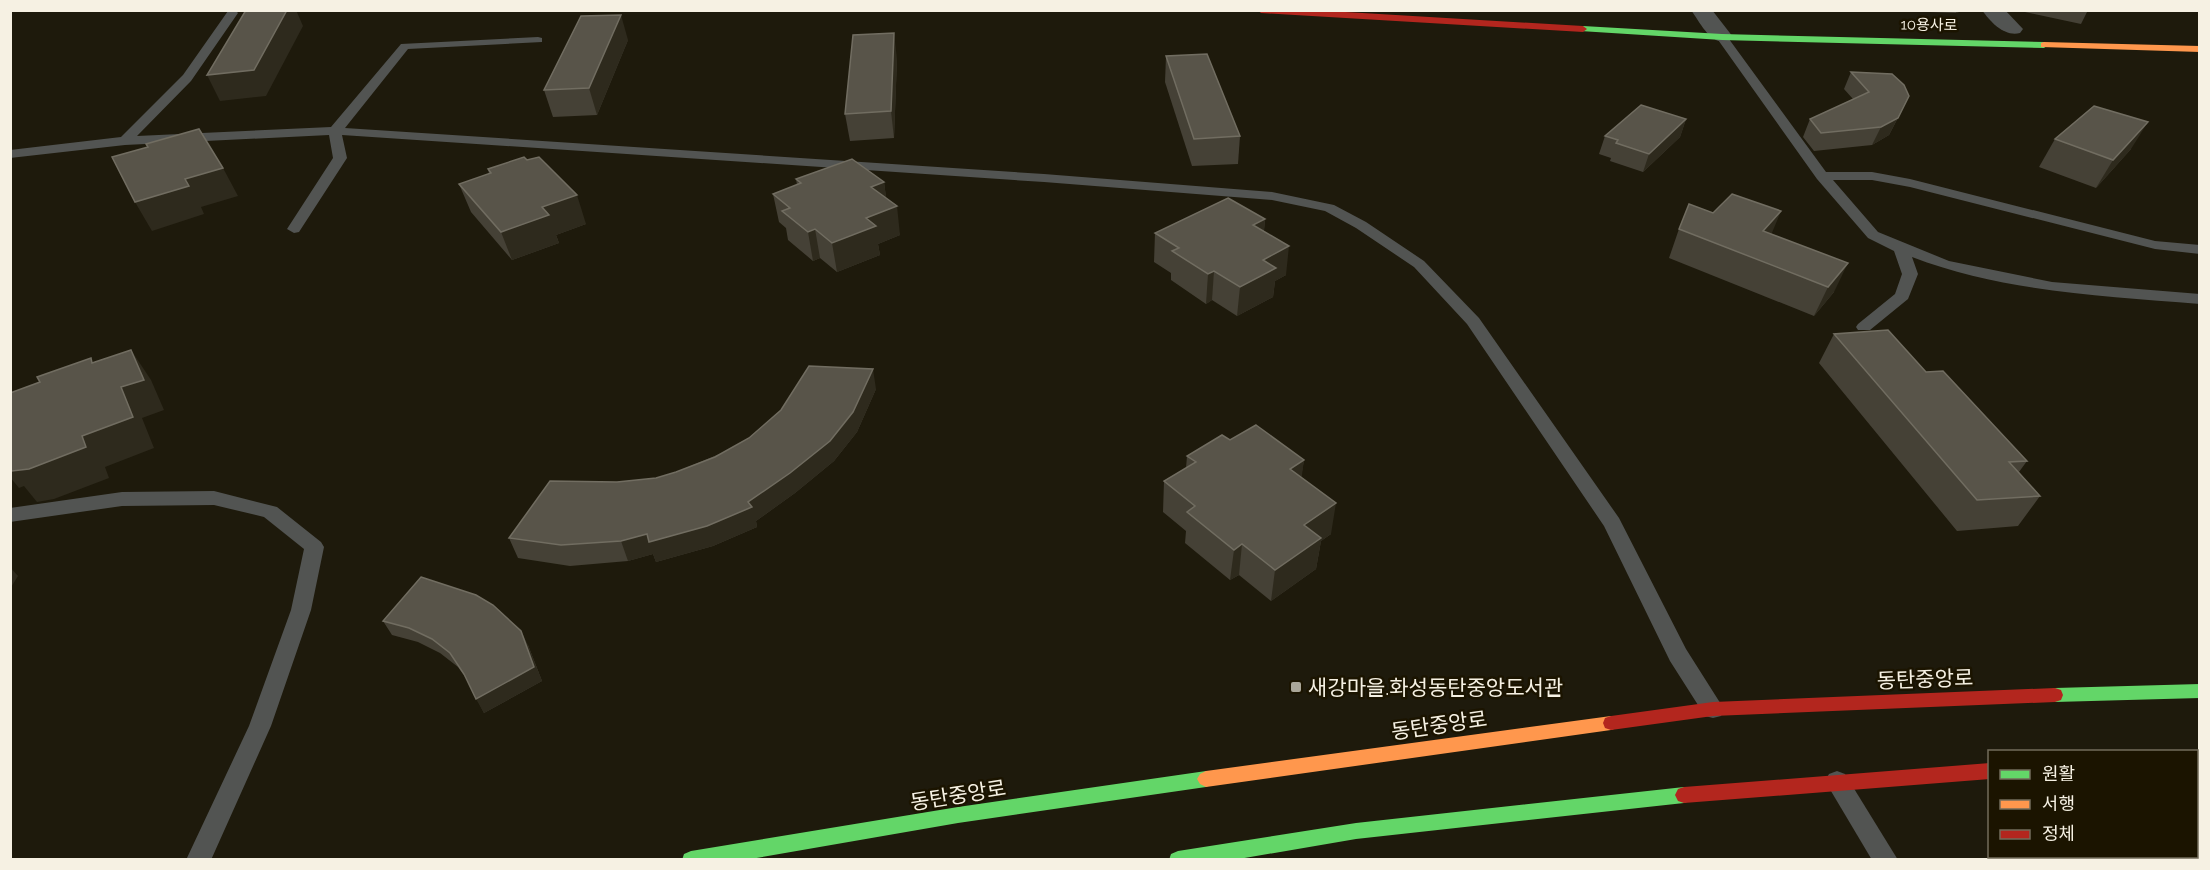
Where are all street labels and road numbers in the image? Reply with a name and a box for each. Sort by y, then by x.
street label: 10용사로 [1900,16,1958,34]
street label: 동탄중앙로 [1876,665,1974,693]
street label: 동탄중앙로 [1389,706,1489,744]
street label: 동탄중앙로 [908,775,1008,815]

